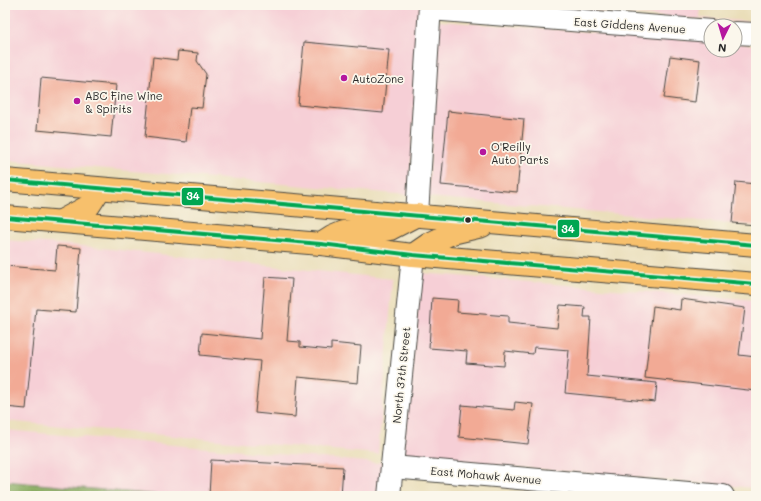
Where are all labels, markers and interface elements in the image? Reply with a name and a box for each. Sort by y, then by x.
street label: East Giddens Avenue [574,14,687,36]
north arrow [703,18,743,58]
text: N [717,41,727,56]
place label: AutoZone [352,71,404,86]
marker: AutoZone [339,73,349,83]
place label: ABC Fine Wine & Spirits [85,88,163,116]
marker: ABC Fine Wine & Spirits [72,96,82,106]
place label: O'Reilly Auto Parts [491,139,549,167]
marker: O'Reilly Auto Parts [478,147,488,157]
line badge: 34 [181,187,204,206]
text: 34 [186,188,200,203]
unlabelled marker [463,215,473,225]
line badge: 34 [557,219,580,238]
text: 34 [561,221,575,236]
street label: North 37th Street [388,326,414,424]
street label: East Mohawk Avenue [430,463,542,487]

